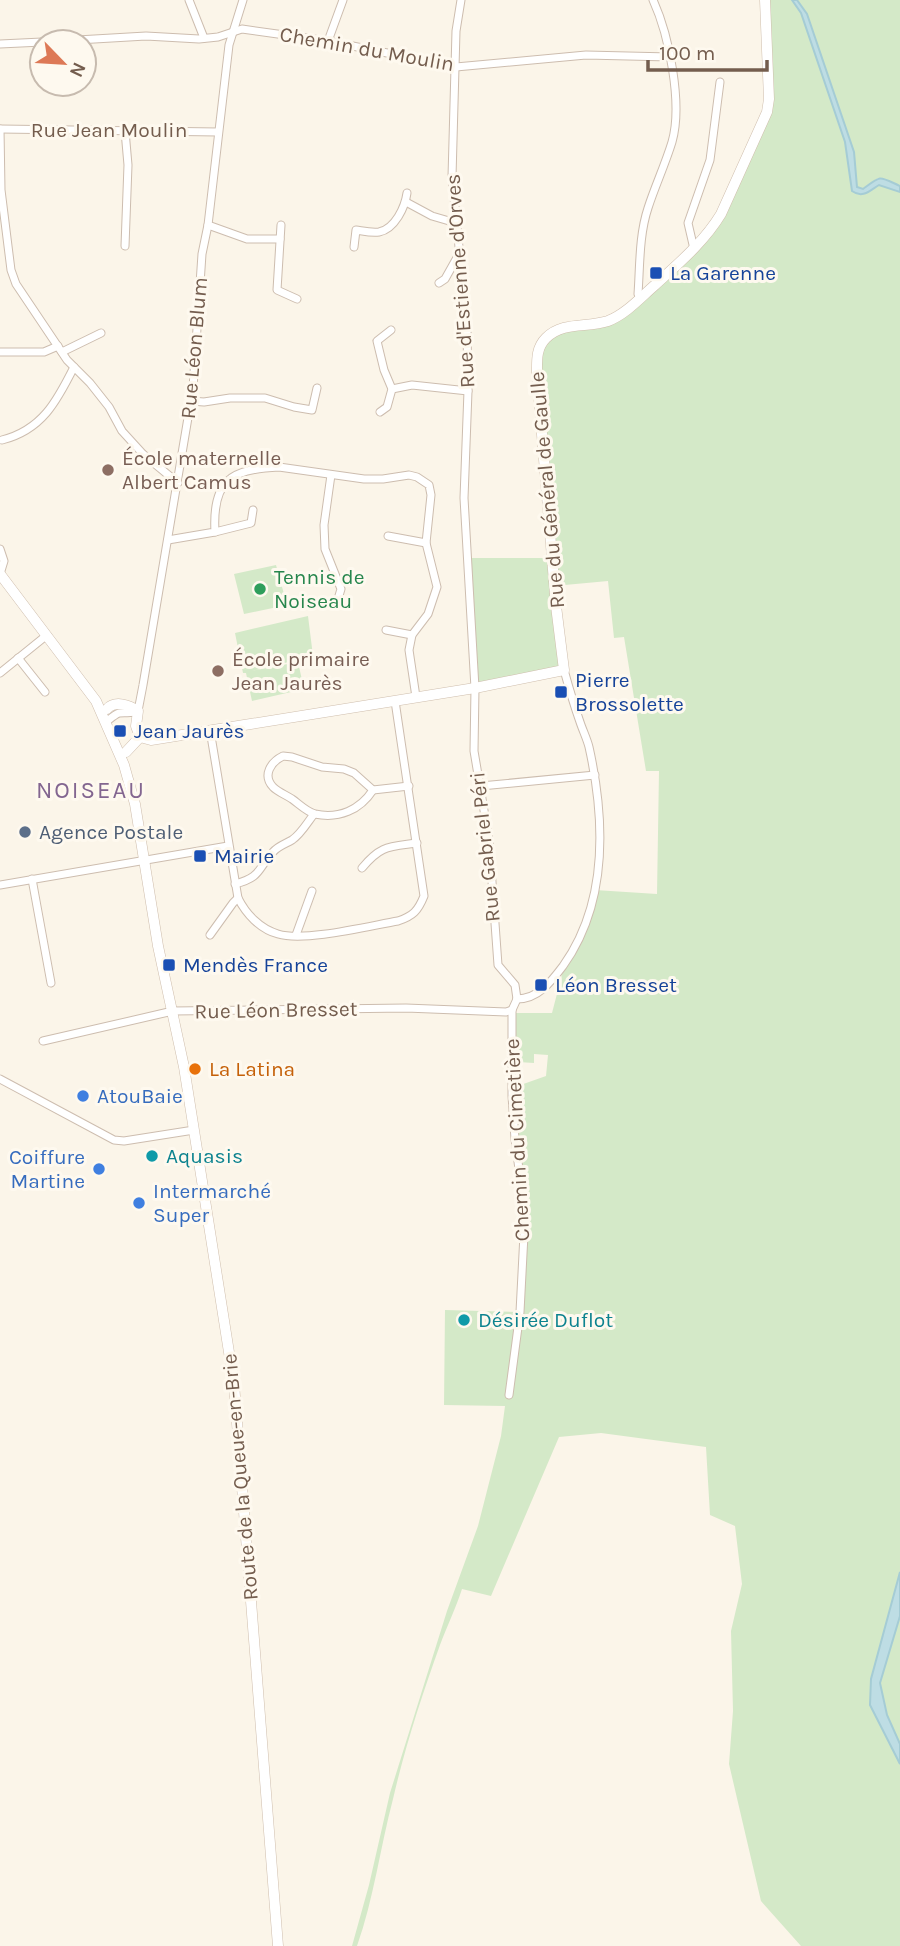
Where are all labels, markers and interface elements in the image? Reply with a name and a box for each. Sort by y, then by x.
street label: Chemin du Moulin [278,22,456,76]
north arrow [28,28,98,98]
scale bar [648,28,767,72]
text: 100 m [659,41,716,65]
text: N [65,59,90,81]
street label: Rue Jean Moulin [31,118,187,142]
street label: Rue d'Estienne d'Orves [441,173,479,389]
place label: La Garenne [670,261,776,285]
marker: La Garenne [648,265,664,281]
street label: Rue Léon Blum [176,276,212,420]
street label: Rue du Général de Gaulle [525,370,569,610]
place label: École maternelle Albert Camus [122,446,281,494]
marker: École maternelle Albert Camus [100,462,116,478]
place label: Tennis de Noiseau [274,565,365,613]
marker: Tennis de Noiseau [252,581,268,597]
place label: École primaire Jean Jaurès [232,647,370,695]
marker: École primaire Jean Jaurès [210,663,226,679]
place label: Pierre Brossolette [575,668,684,716]
marker: Pierre Brossolette [553,684,569,700]
place label: Jean Jaurès [134,719,245,743]
marker: Jean Jaurès [112,723,128,739]
street label: Rue Gabriel Péri [465,771,505,923]
district label: NOISEAU [36,776,146,804]
place label: Agence Postale [39,820,183,844]
marker: Agence Postale [17,824,33,840]
place label: Mairie [214,844,274,868]
marker: Mairie [192,848,208,864]
place label: Mendès France [183,953,328,977]
marker: Mendès France [161,957,177,973]
place label: Léon Bresset [555,973,677,997]
marker: Léon Bresset [533,977,549,993]
street label: Rue Léon Bresset [194,997,358,1023]
street label: Chemin du Cimetière [500,1038,534,1242]
place label: La Latina [209,1057,295,1081]
marker: La Latina [187,1061,203,1077]
place label: AtouBaie [97,1084,183,1108]
marker: AtouBaie [75,1088,91,1104]
place label: Aquasis [166,1144,243,1168]
place label: Coiffure Martine [9,1145,85,1193]
marker: Aquasis [144,1148,160,1164]
marker: Coiffure Martine [91,1161,107,1177]
place label: Intermarché Super [153,1179,271,1227]
marker: Intermarché Super [131,1195,147,1211]
place label: Désirée Duflot [478,1308,613,1332]
marker: Désirée Duflot [456,1312,472,1328]
street label: Route de la Queue-en-Brie [217,1353,263,1601]

